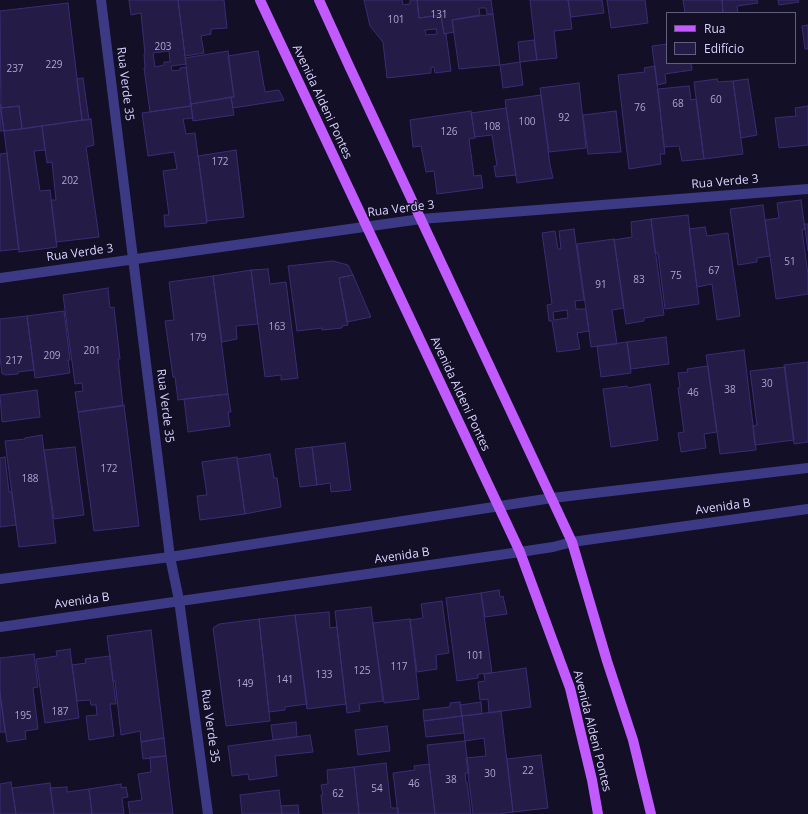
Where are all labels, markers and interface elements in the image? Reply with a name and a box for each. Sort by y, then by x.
house number: 131 [430,9,448,21]
legend [666,12,796,64]
house number: 101 [387,14,405,26]
text: Rua [704,20,725,37]
text: Edifício [704,40,744,57]
house number: 203 [154,41,172,53]
street label: Avenida Aldeni Pontes [289,43,355,161]
street label: Rua Verde 35 [113,46,137,122]
house number: 229 [45,59,63,71]
house number: 237 [6,63,24,75]
house number: 60 [710,94,722,106]
house number: 68 [672,98,684,110]
house number: 76 [634,102,646,114]
house number: 92 [558,112,570,124]
house number: 100 [518,116,536,128]
house number: 108 [483,121,501,133]
house number: 126 [440,126,458,138]
house number: 172 [211,156,229,168]
street label: Rua Verde 3 [691,172,759,192]
house number: 202 [61,175,79,187]
street label: Rua Verde 3 [367,198,435,220]
street label: Rua Verde 3 [46,241,114,265]
house number: 51 [784,256,796,268]
house number: 67 [708,265,720,277]
house number: 75 [670,270,682,282]
house number: 83 [633,274,645,286]
house number: 91 [595,279,607,291]
house number: 163 [268,321,286,333]
house number: 179 [189,332,207,344]
street label: Avenida Aldeni Pontes [427,335,493,453]
house number: 201 [83,345,101,357]
house number: 209 [43,350,61,362]
house number: 217 [5,355,23,367]
street label: Rua Verde 35 [153,368,177,444]
house number: 30 [761,378,773,390]
house number: 38 [724,384,736,396]
house number: 46 [687,387,699,399]
house number: 172 [100,463,118,475]
house number: 188 [21,473,39,485]
street label: Avenida B [694,496,752,518]
street label: Avenida B [373,545,431,567]
street label: Avenida B [53,590,111,612]
house number: 101 [466,650,484,662]
house number: 117 [390,661,408,673]
house number: 125 [353,665,371,677]
house number: 133 [315,669,333,681]
street label: Avenida Aldeni Pontes [570,669,614,793]
house number: 141 [276,674,294,686]
house number: 149 [236,678,254,690]
street label: Rua Verde 35 [198,688,222,764]
house number: 187 [51,706,69,718]
house number: 195 [14,710,32,722]
house number: 22 [522,765,534,777]
house number: 30 [484,768,496,780]
house number: 38 [445,774,457,786]
house number: 46 [408,778,420,790]
house number: 54 [371,783,383,795]
house number: 62 [332,788,344,800]

